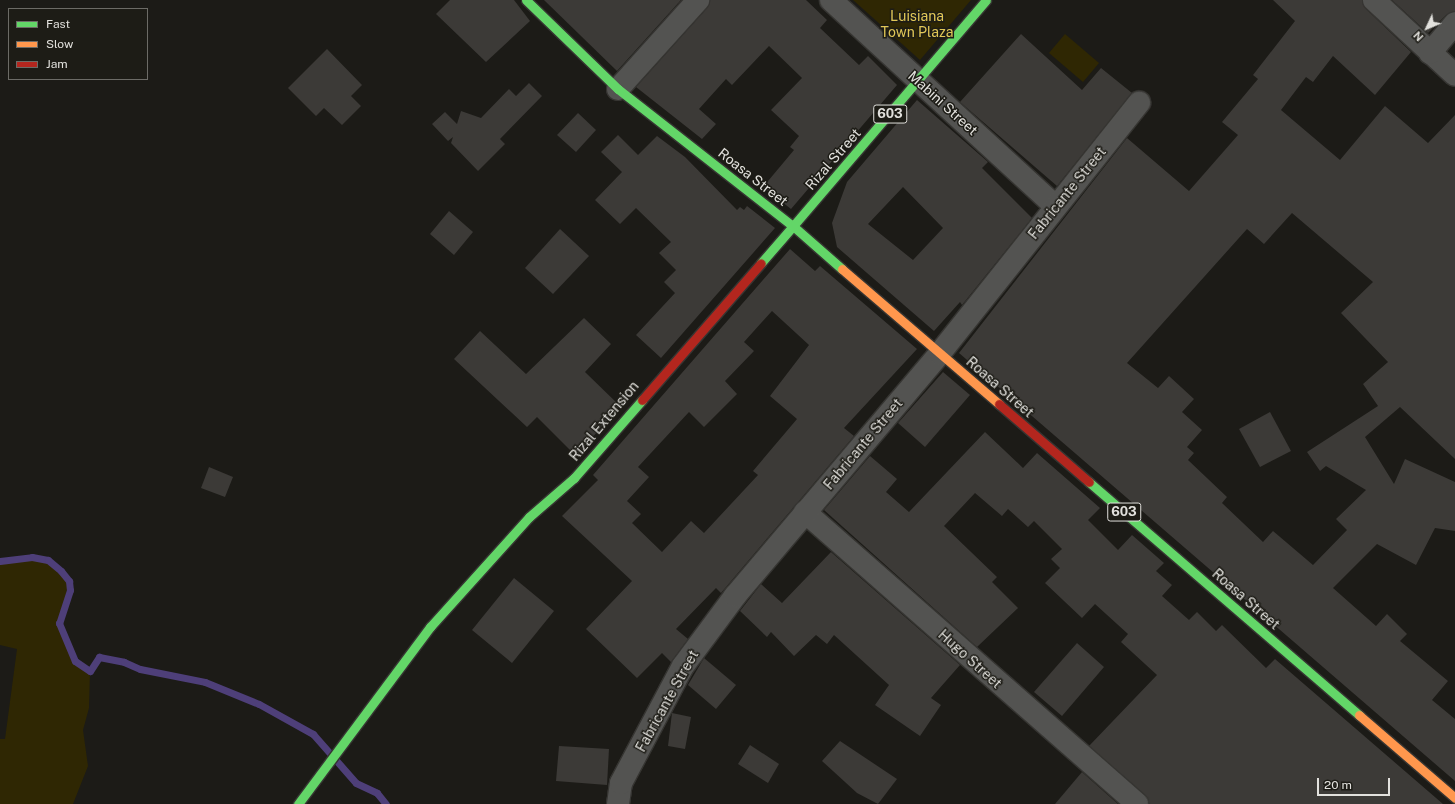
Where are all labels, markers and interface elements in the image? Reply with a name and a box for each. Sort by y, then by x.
legend [8,8,148,80]
park label: Luisiana Town Plaza [881,8,953,40]
north arrow [1407,8,1447,48]
text: Fast [46,17,70,31]
text: N [1411,29,1426,44]
text: Slow [46,37,73,51]
text: Jam [46,57,68,71]
street label: Mabini Street [905,67,981,139]
road number: 603 [873,103,907,125]
street label: Rizal Street [802,125,864,193]
street label: Fabricante Street [1025,144,1109,242]
street label: Roasa Street [715,145,791,209]
street label: Roasa Street [963,353,1037,421]
street label: Rizal Extension [566,378,642,464]
street label: Fabricante Street [820,395,906,493]
road number: 603 [1107,501,1141,523]
street label: Roasa Street [1209,565,1283,633]
street label: Hugo Street [935,626,1005,692]
street label: Fabricante Street [632,647,702,755]
scale bar [1319,770,1392,796]
text: 20 m [1324,778,1352,792]

